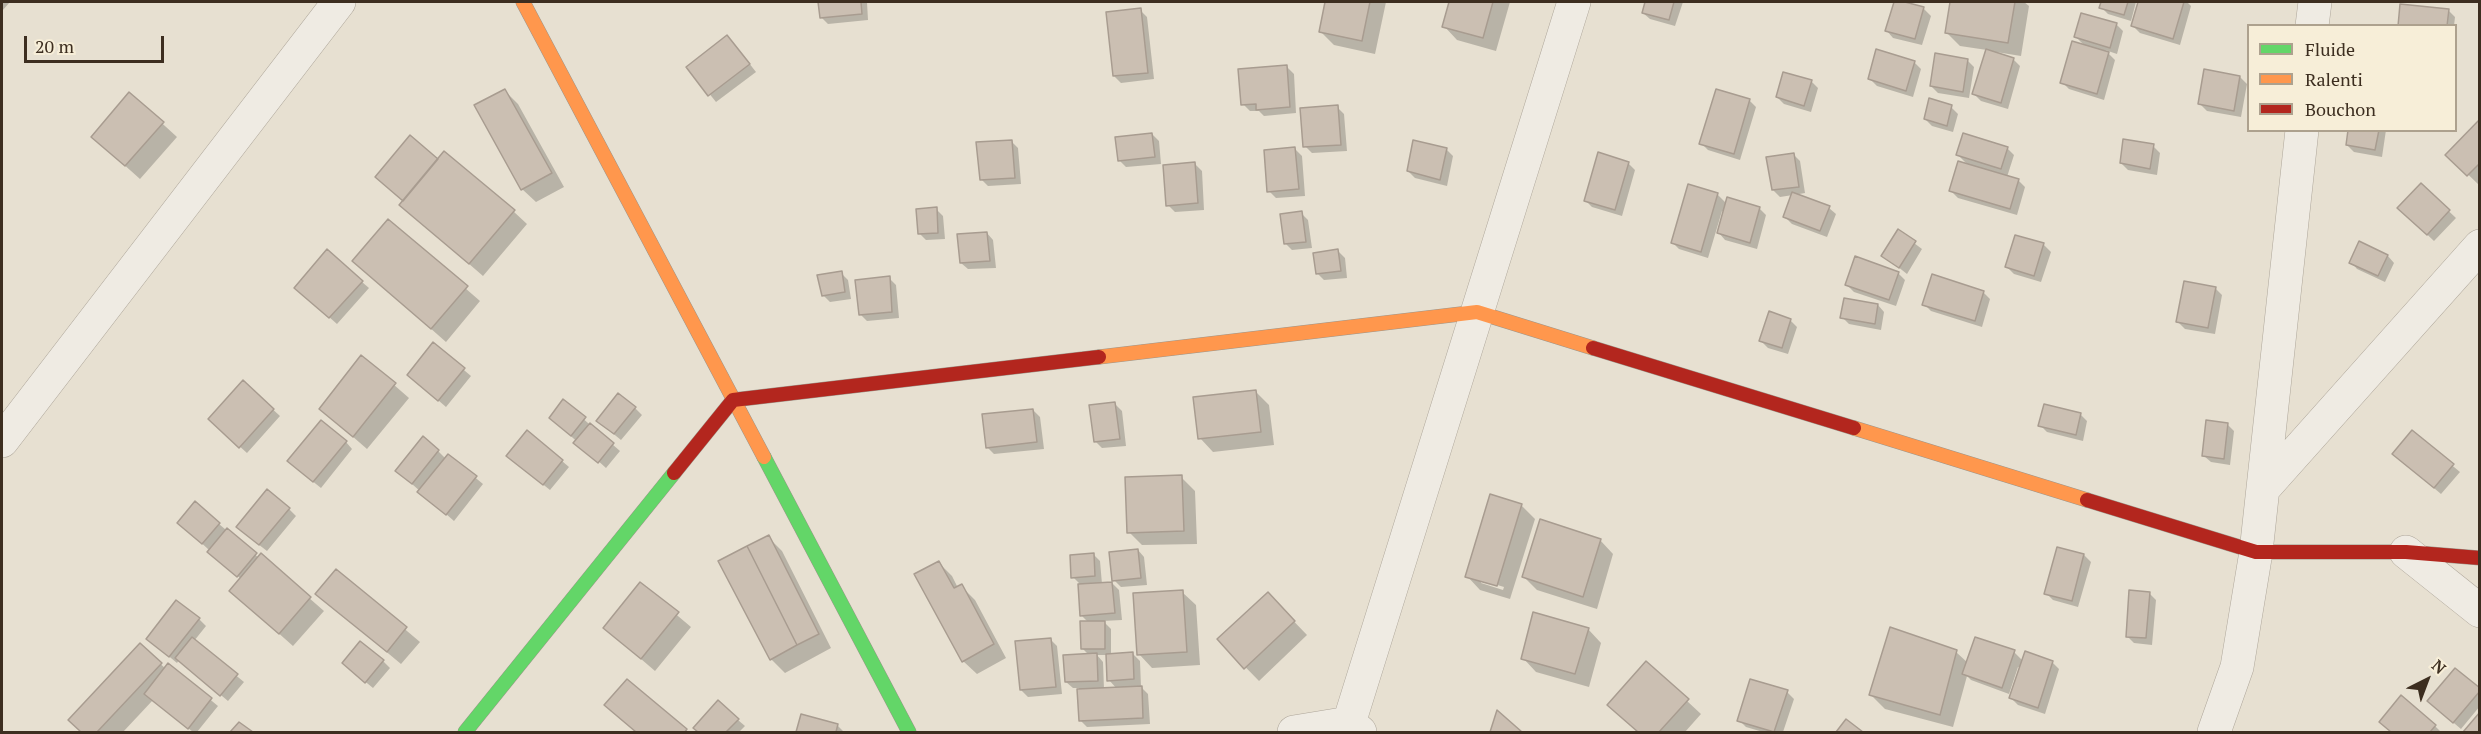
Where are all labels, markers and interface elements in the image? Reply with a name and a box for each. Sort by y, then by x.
scale bar [27,24,166,62]
legend [2247,24,2457,132]
text: 20 m [35,34,74,58]
text: Fluide [2305,37,2355,61]
text: Ralenti [2305,67,2363,91]
text: Bouchon [2305,97,2376,121]
north arrow [2397,650,2457,710]
text: N [2427,654,2451,679]

